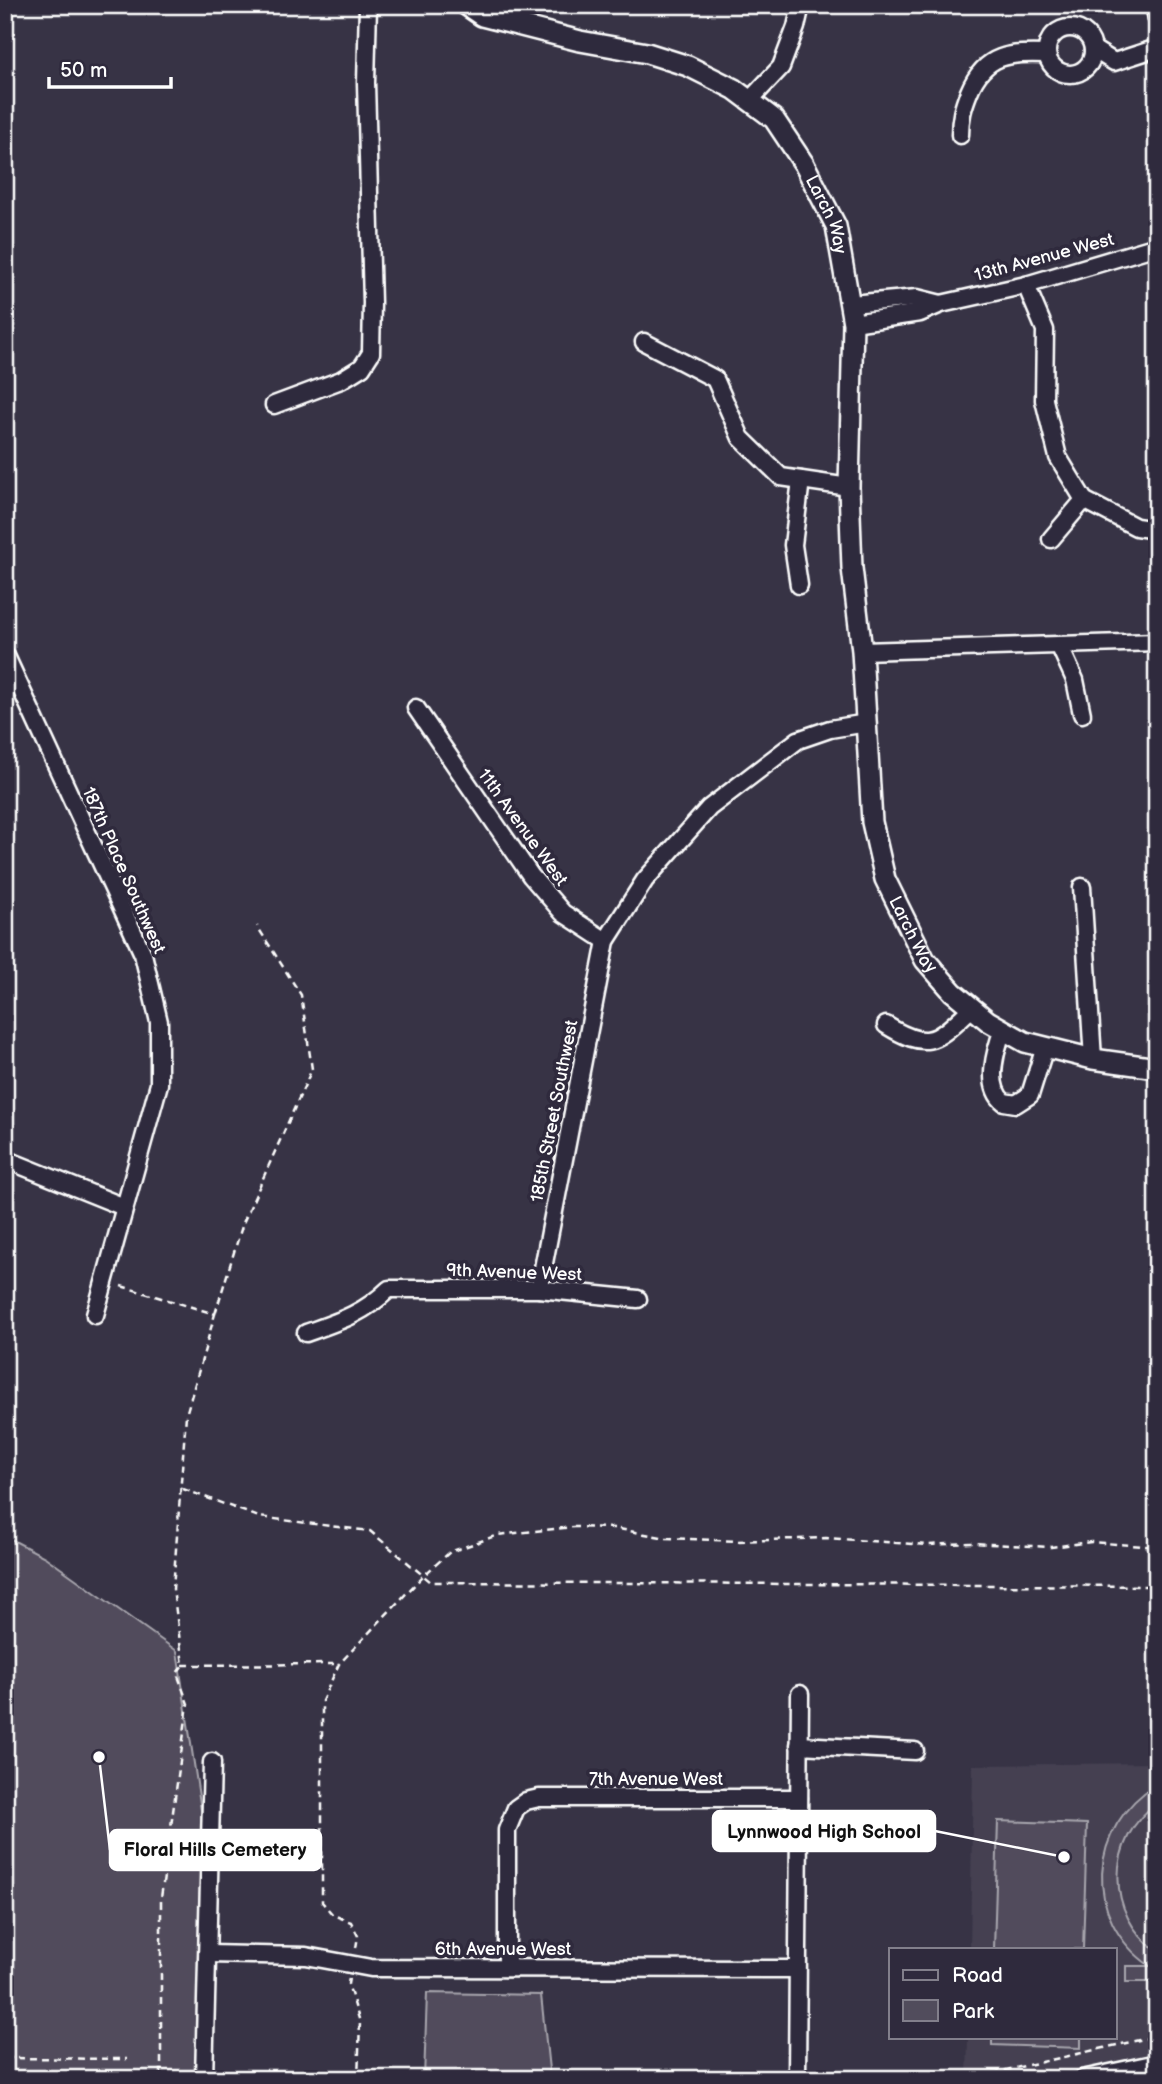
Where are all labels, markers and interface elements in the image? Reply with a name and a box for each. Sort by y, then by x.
scale bar [49,46,172,90]
text: 50 m [60,58,107,83]
street label: Larch Way [801,172,851,256]
street label: 13th Avenue West [972,229,1117,286]
street label: 11th Avenue West [473,765,572,890]
street label: 187th Place Southwest [77,784,170,957]
street label: Larch Way [884,893,942,978]
street label: 185th Street Southwest [527,1018,583,1204]
street label: 9th Avenue West [446,1260,583,1285]
street label: 7th Avenue West [589,1769,724,1790]
callout: Lynnwood High School [713,1811,935,1851]
text: Lynnwood High School [727,1821,921,1844]
callout: Floral Hills Cemetery [110,1830,321,1870]
text: Floral Hills Cemetery [124,1839,307,1862]
street label: 6th Avenue West [435,1939,572,1960]
legend [889,1948,1116,2038]
text: Road [952,1963,1003,1988]
text: Park [952,1999,995,2024]

